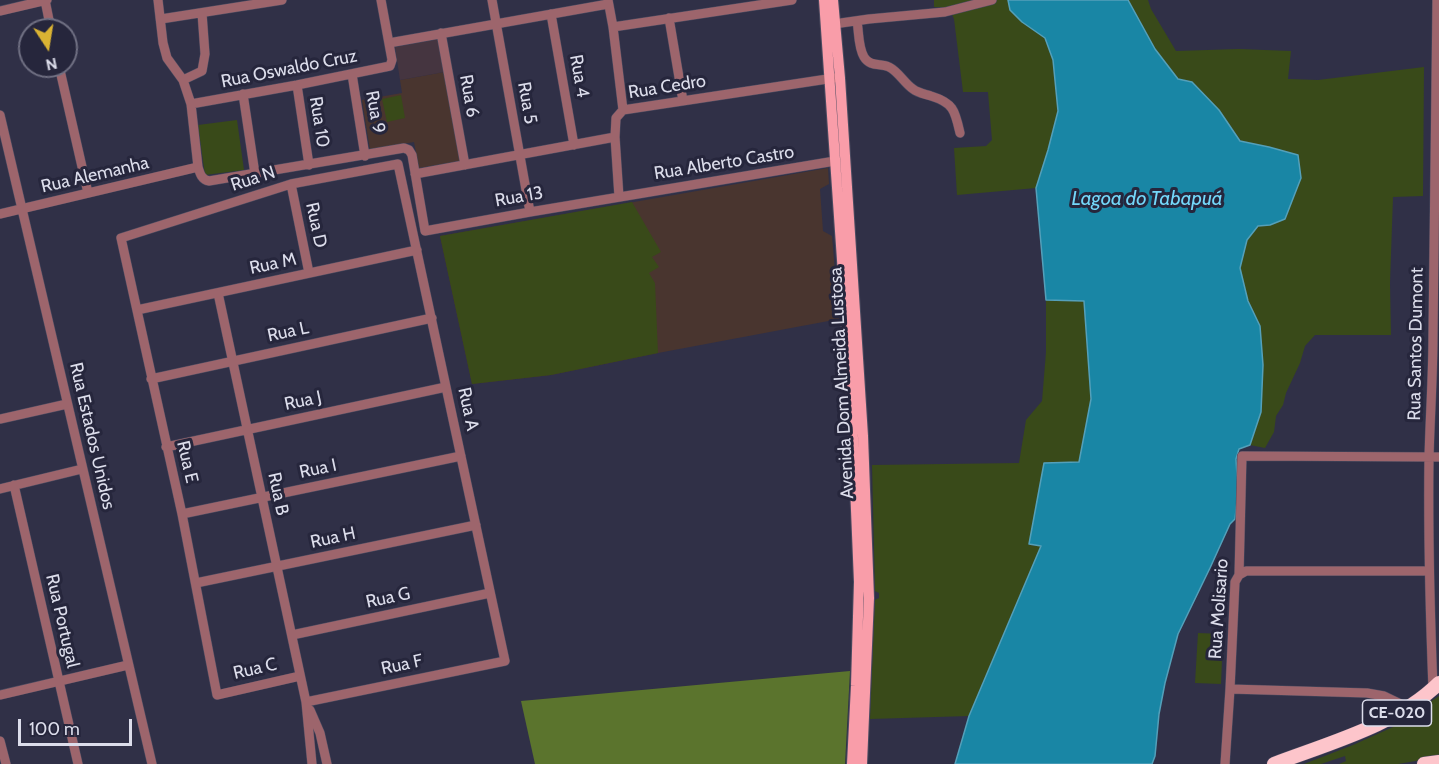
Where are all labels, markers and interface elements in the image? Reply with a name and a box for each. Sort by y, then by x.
north arrow [18,18,78,78]
street label: Rua Oswaldo Cruz [219,45,359,93]
street label: Rua 4 [565,53,593,99]
text: N [44,54,59,75]
street label: Rua Cedro [627,70,707,104]
street label: Rua 6 [455,73,483,119]
street label: Rua 5 [513,80,541,126]
street label: Rua 9 [361,89,389,135]
street label: Rua 10 [304,95,334,149]
street label: Rua Alberto Castro [652,141,796,185]
street label: Rua Alemanha [39,152,151,198]
street label: Rua N [228,162,278,196]
street label: Rua 13 [493,182,545,212]
water label: Lagoa do Tabapuá [1071,187,1223,211]
street label: Rua D [301,200,331,250]
street label: Rua M [248,249,298,279]
street label: Avenida Dom Almeida Lustosa [825,267,859,499]
street label: Rua Santos Dumont [1404,267,1428,421]
street label: Rua L [265,317,311,347]
street label: Rua Estados Unidos [65,360,119,512]
street label: Rua A [453,385,483,433]
street label: Rua J [282,387,324,415]
street label: Rua E [172,439,202,485]
street label: Rua I [297,455,339,483]
street label: Rua B [263,470,293,518]
street label: Rua H [309,523,357,553]
street label: Rua Molisario [1205,558,1233,660]
street label: Rua Portugal [41,572,83,670]
street label: Rua G [364,583,412,613]
street label: Rua F [379,650,425,680]
street label: Rua C [231,654,279,684]
road number: CE-020 [1362,700,1432,726]
scale bar [21,707,135,745]
text: 100 m [29,718,80,740]

